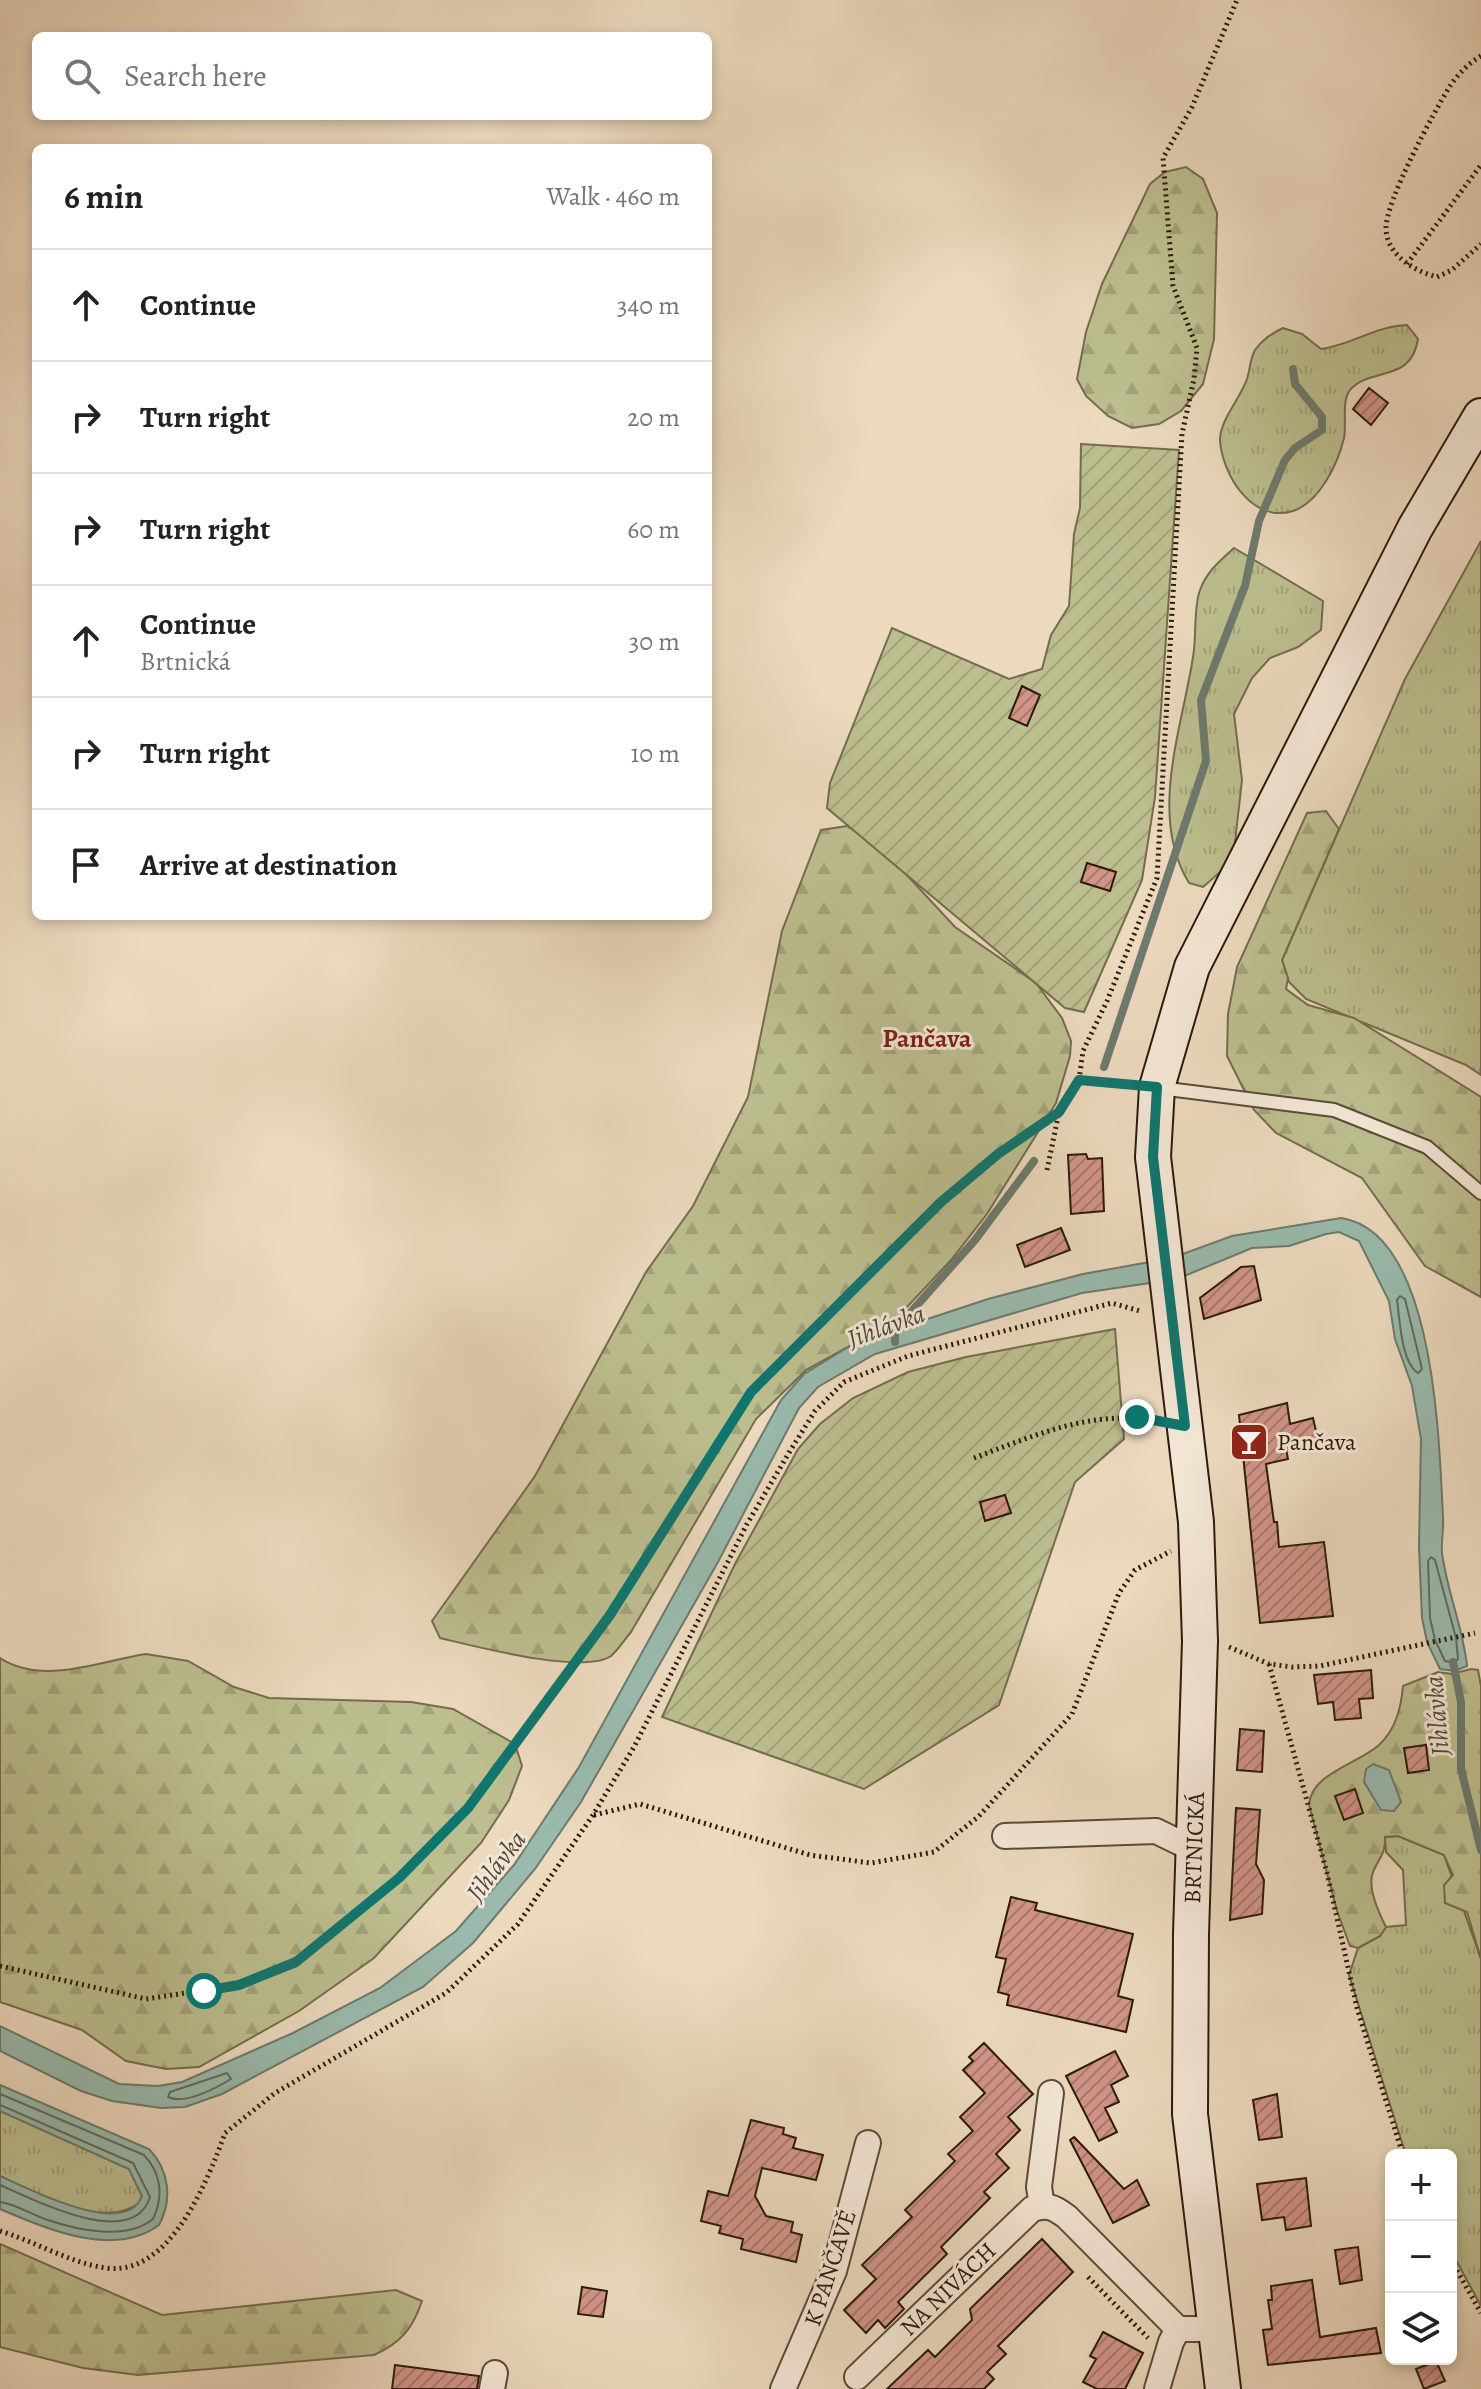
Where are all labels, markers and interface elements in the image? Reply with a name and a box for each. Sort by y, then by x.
search box [32,32,712,120]
icon: search [60,54,104,98]
text: Search here [124,56,267,96]
text: 6 min [64,173,143,220]
text: Walk · 460 m [547,179,680,214]
icon: ahead [64,283,108,327]
text: Continue [140,285,256,325]
text: 340 m [617,288,680,323]
icon: right [64,395,108,439]
text: Turn right [140,397,270,437]
text: 20 m [627,400,680,435]
icon: right [64,507,108,551]
text: Turn right [140,509,270,549]
text: 60 m [627,512,680,547]
text: Continue [140,604,256,644]
icon: ahead [64,619,108,663]
text: 30 m [629,624,680,659]
text: Brtnická [140,644,231,679]
icon: right [64,731,108,775]
text: Turn right [140,733,270,773]
text: 10 m [630,736,680,771]
icon: arrive [64,843,108,887]
text: Arrive at destination [140,845,397,885]
district label: Pančava [882,1021,972,1056]
water label: Jihlávka [841,1296,930,1356]
route end [1119,1399,1155,1435]
bar icon: Pančava [1228,1421,1270,1463]
place label: Pančava [1277,1426,1357,1458]
water label: Jihlávka [1416,1675,1458,1758]
street label: BRTNICKÁ [1176,1791,1212,1904]
water label: Jihlávka [457,1824,534,1909]
route start [186,1973,222,2009]
map controls [1385,2149,1457,2365]
button: + [1385,2149,1457,2221]
street label: K PANČAVĚ [796,2206,864,2330]
button: − [1385,2221,1457,2293]
street label: NA NIVÁCH [893,2235,1003,2343]
button: layers [1385,2293,1457,2365]

